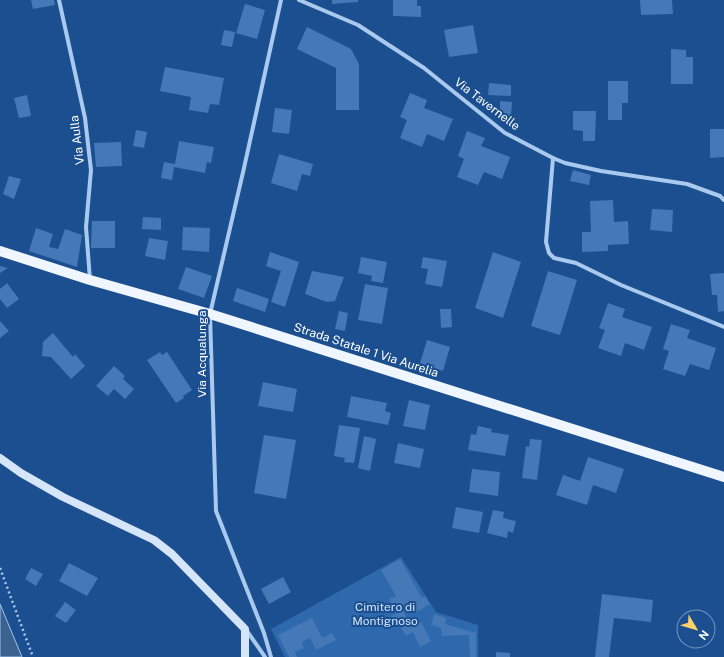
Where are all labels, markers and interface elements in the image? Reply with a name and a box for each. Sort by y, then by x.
street label: Via Tavernelle [452,75,523,133]
street label: Via Aulla [67,114,87,166]
street label: Via Acqualunga [195,310,209,398]
street label: Strada Statale 1 Via Aurelia [292,320,440,380]
park label: Cimitero di Montignoso [352,600,418,628]
north arrow [676,609,716,649]
text: N [697,628,711,642]

